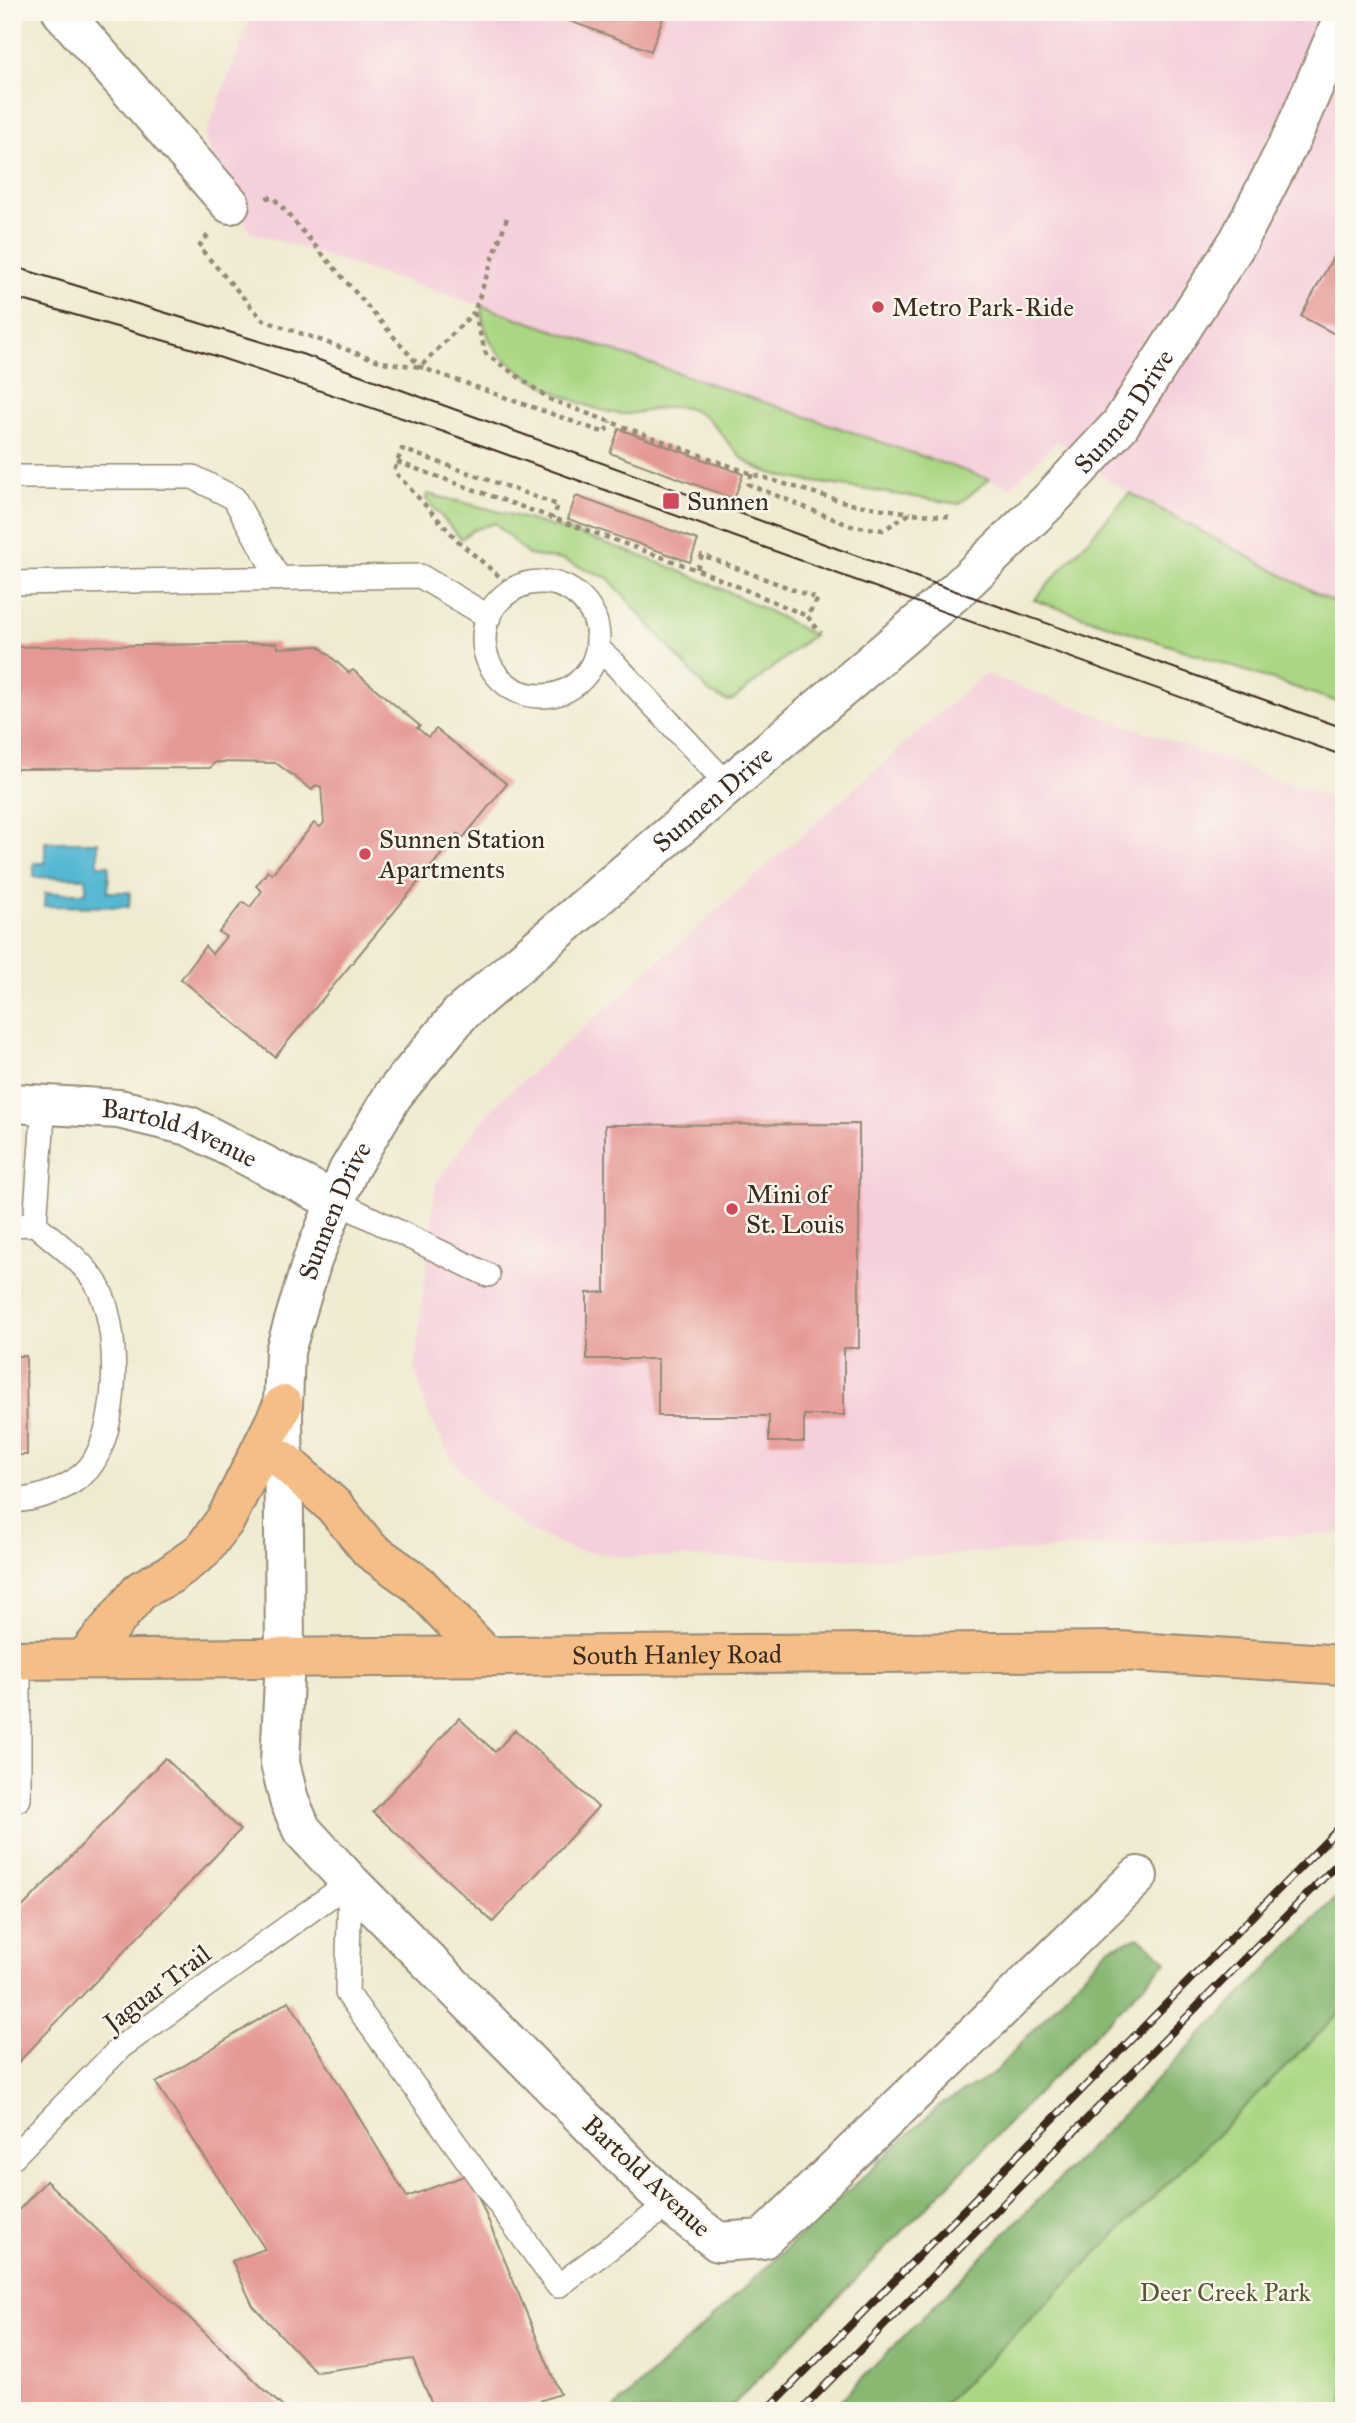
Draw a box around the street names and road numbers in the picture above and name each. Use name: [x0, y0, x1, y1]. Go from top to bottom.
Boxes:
street label: Sunnen Drive: [1067, 343, 1181, 480]
street label: Sunnen Drive: [646, 739, 779, 859]
street label: Bartold Avenue: [101, 1092, 263, 1174]
street label: Sunnen Drive: [291, 1135, 378, 1284]
street label: South Hanley Road: [572, 1638, 782, 1671]
street label: Jaguar Trail: [95, 1937, 217, 2040]
street label: Bartold Avenue: [576, 2108, 718, 2244]

